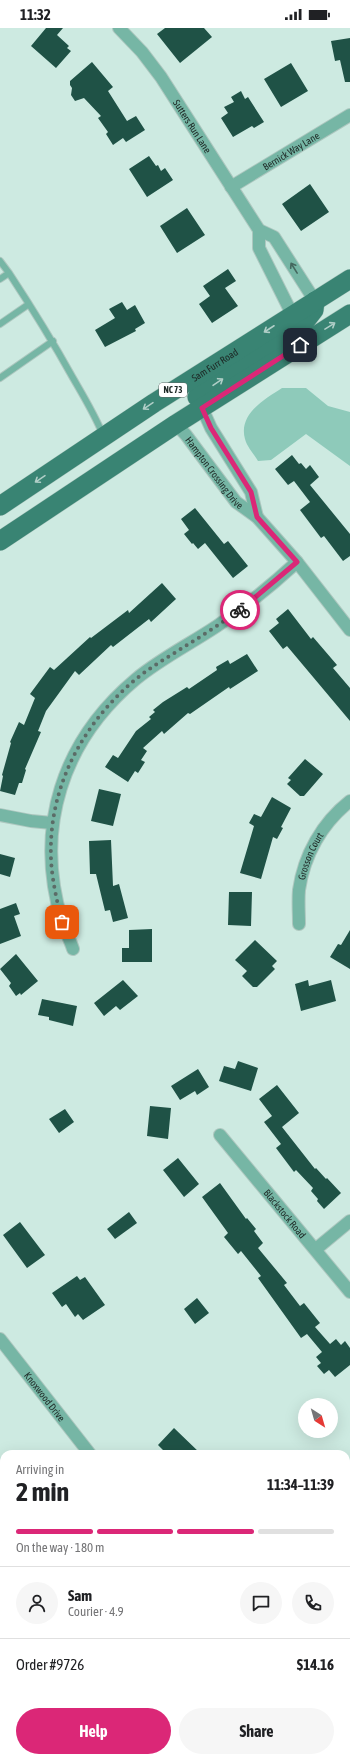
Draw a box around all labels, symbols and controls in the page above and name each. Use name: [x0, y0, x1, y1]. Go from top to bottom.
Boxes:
text: 11:32: [20, 6, 51, 23]
street label: Sutters Run Lane: [171, 98, 213, 156]
street label: Bernick Way Lane: [261, 130, 322, 172]
one-way arrow: [290, 263, 298, 274]
one-way arrow: [324, 322, 336, 330]
one-way arrow: [263, 325, 275, 333]
pin: [283, 328, 317, 362]
icon: home: [289, 334, 311, 356]
street label: Sam Furr Road: [190, 346, 240, 384]
one-way arrow: [212, 378, 223, 386]
road number: NC 73: [159, 383, 187, 397]
one-way arrow: [142, 403, 154, 411]
street label: Hampton Crossing Drive: [183, 435, 245, 511]
one-way arrow: [35, 475, 46, 483]
courier: [220, 590, 260, 630]
icon: bike: [229, 599, 251, 621]
street label: Grosson Court: [296, 830, 326, 881]
pin: [45, 905, 79, 939]
icon: bag: [51, 911, 73, 933]
street label: Blackstock Road: [261, 1187, 308, 1241]
street label: Knoxwood Drive: [22, 1370, 67, 1424]
north arrow: [298, 1398, 338, 1438]
map controls: [298, 1398, 338, 1438]
text: Arriving in: [16, 1462, 64, 1477]
text: 11:34–11:39: [267, 1476, 334, 1493]
text: 2 min: [16, 1477, 69, 1507]
text: On the way · 180 m: [16, 1540, 104, 1555]
button: person: [16, 1582, 58, 1624]
button: chat: [240, 1582, 282, 1624]
button: phone: [292, 1582, 334, 1624]
text: Sam: [68, 1587, 92, 1604]
text: Courier · 4.9: [68, 1604, 124, 1619]
text: Order #9726: [16, 1656, 84, 1673]
text: $14.16: [297, 1656, 334, 1673]
button: Help: [16, 1708, 171, 1754]
button: Share: [179, 1708, 334, 1754]

